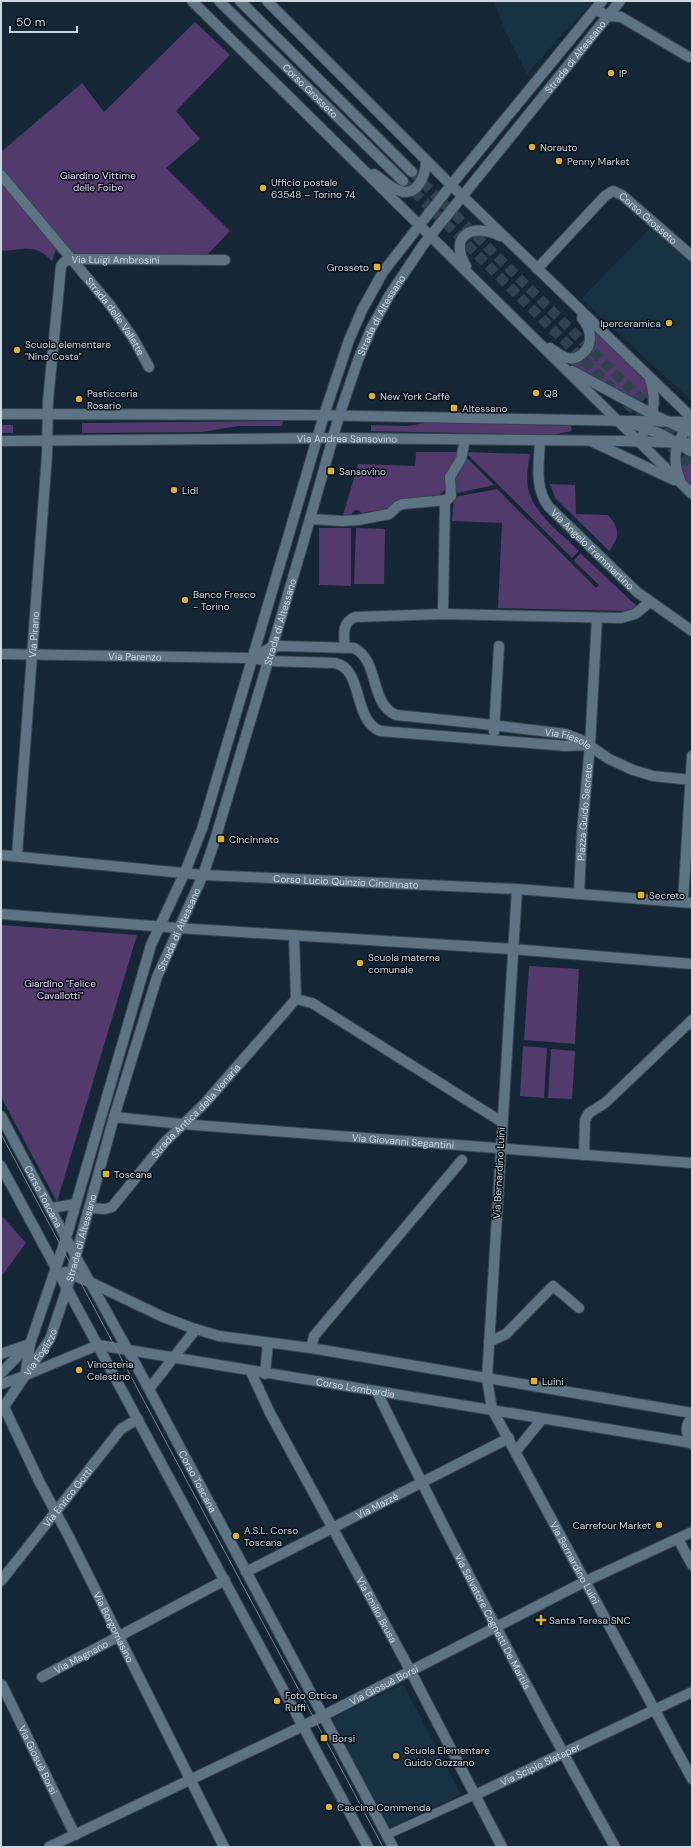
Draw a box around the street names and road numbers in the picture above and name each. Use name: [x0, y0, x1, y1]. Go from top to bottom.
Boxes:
street label: Strada di Altessano: [542, 17, 608, 96]
street label: Corso Grosseto: [280, 60, 341, 121]
street label: Corso Grosseto: [617, 189, 680, 247]
street label: Via Luigi Ambrosini: [71, 253, 160, 266]
street label: Strada di Altessano: [354, 272, 408, 357]
street label: Strada delle Vallette: [83, 275, 148, 358]
street label: Via Andrea Sansovino: [297, 431, 397, 445]
street label: Via Angelo Frammartino: [548, 506, 637, 592]
street label: Strada di Altessano: [261, 577, 299, 667]
street label: Via Pirano: [25, 611, 42, 658]
street label: Via Parenzo: [108, 649, 162, 663]
street label: Via Fiesole: [544, 725, 595, 752]
street label: Piazza Guido Secreto: [574, 763, 595, 861]
street label: Corso Lucio Quinzio Cincinnato: [273, 872, 419, 891]
street label: Strada di Altessano: [154, 885, 203, 973]
street label: Strada Antica della Venaria: [148, 1061, 243, 1161]
street label: Via Bernardino Luini: [490, 1127, 508, 1219]
street label: Via Giovanni Segantini: [351, 1131, 455, 1151]
street label: Corso Toscana: [22, 1163, 66, 1230]
street label: Strada di Altessano: [63, 1192, 99, 1283]
street label: Via Foglizzo: [21, 1327, 60, 1378]
street label: Corso Lombardia: [315, 1375, 396, 1400]
street label: Corso Toscana: [176, 1448, 220, 1515]
street label: Via Enrico Gotti: [40, 1464, 95, 1530]
street label: Via Mazzè: [354, 1489, 401, 1521]
street label: Via Bernardino Luini: [547, 1519, 603, 1606]
street label: Via Salvatore Cognetti De Martiis: [452, 1551, 534, 1692]
street label: Via Emilio Brusa: [354, 1574, 400, 1645]
street label: Via Borgomasino: [91, 1589, 137, 1665]
street label: Via Magnano: [52, 1637, 110, 1676]
street label: Via Giosuè Borsi: [347, 1662, 420, 1708]
street label: Via Giosuè Borsi: [16, 1723, 61, 1796]
street label: Via Scipio Slataper: [498, 1740, 582, 1789]

